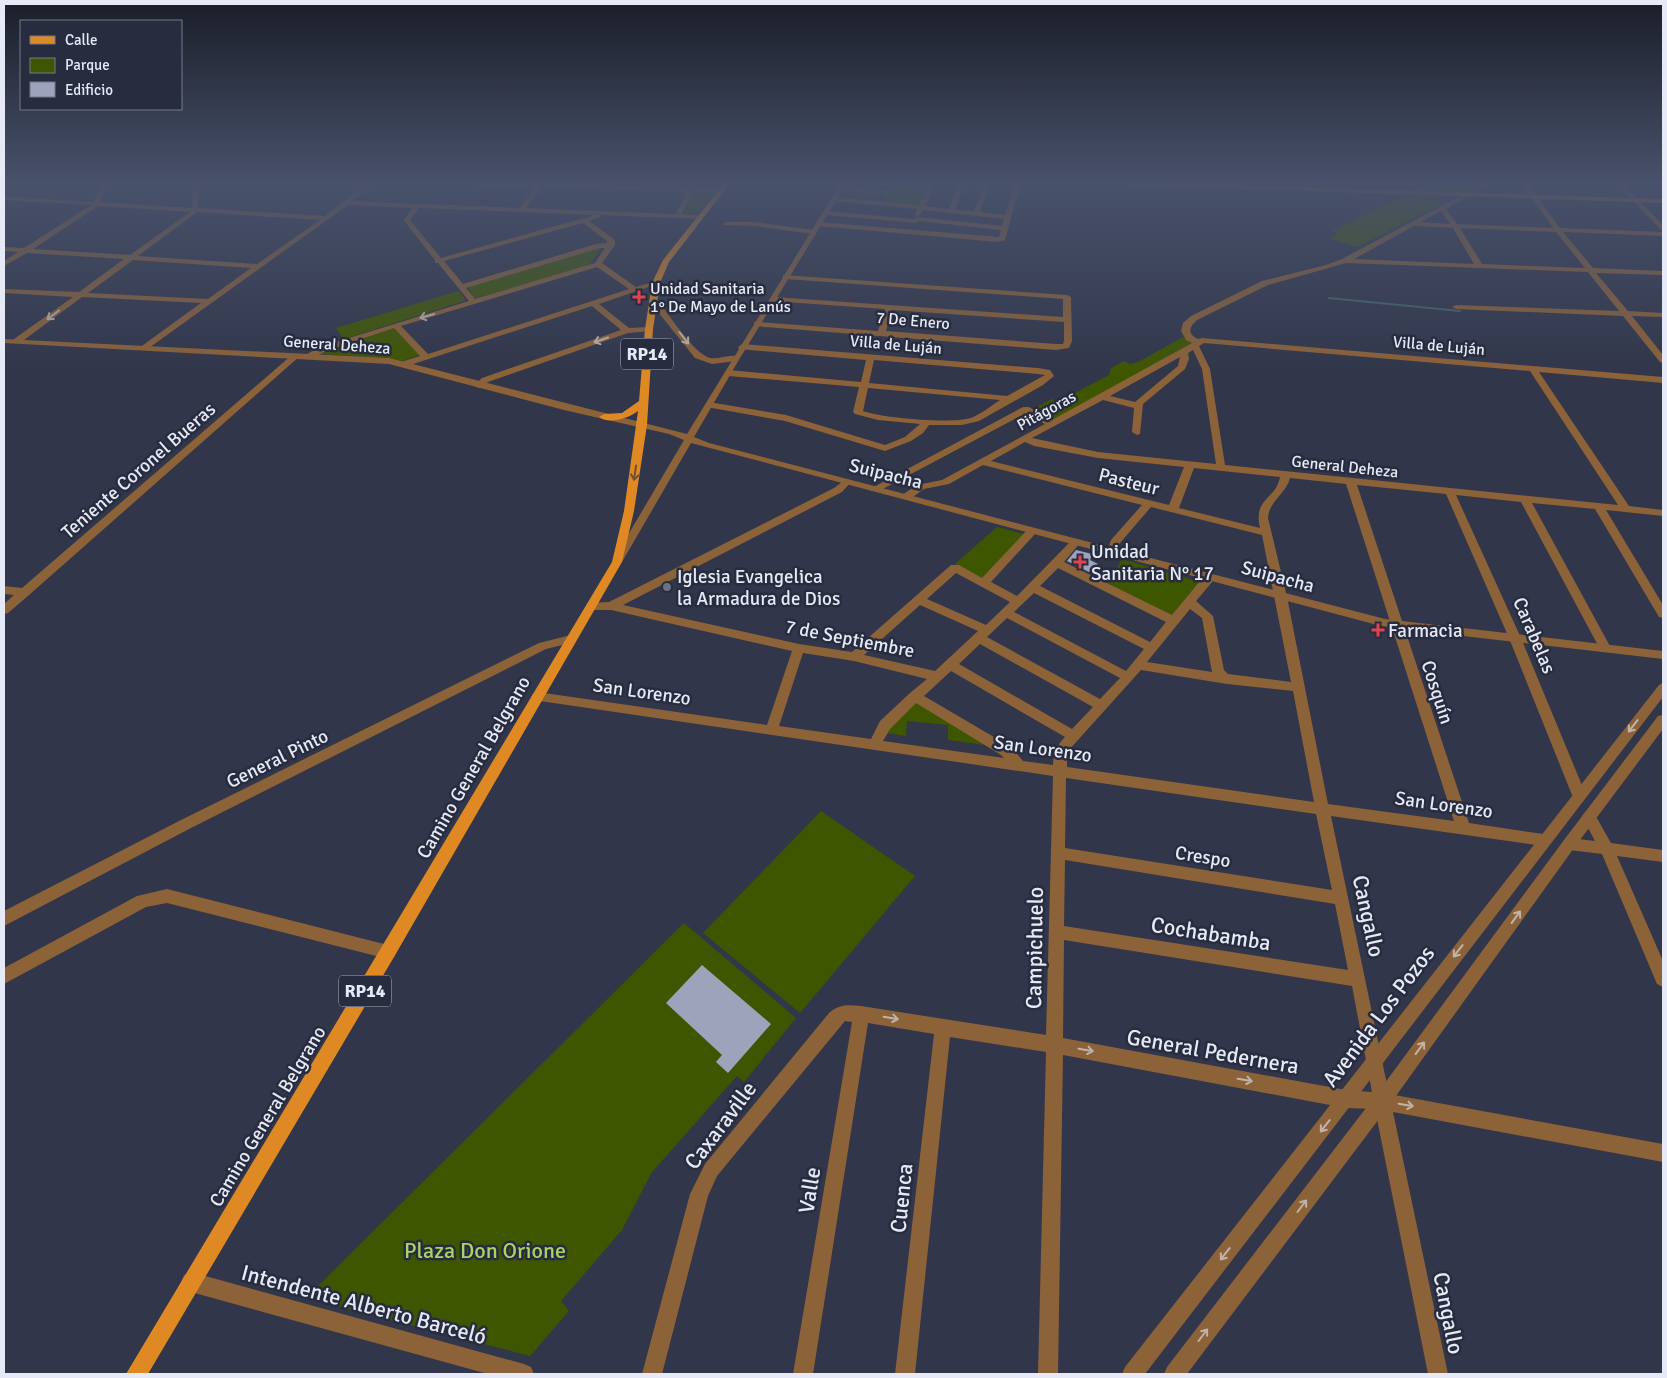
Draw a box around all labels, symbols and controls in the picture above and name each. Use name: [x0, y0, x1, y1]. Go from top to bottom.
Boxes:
legend: [20, 20, 182, 110]
text: Calle: [65, 31, 98, 49]
text: Parque: [65, 56, 110, 74]
text: Edificio: [65, 81, 113, 99]
place label: Unidad Sanitaria 1° De Mayo de Lanús: [650, 279, 791, 317]
marker: Unidad Sanitaria 1° De Mayo de Lanús: [632, 290, 646, 304]
street label: 7 De Enero: [875, 308, 951, 334]
one-way arrow: [46, 310, 60, 320]
one-way arrow: [419, 311, 435, 321]
street label: General Deheza: [283, 331, 391, 359]
one-way arrow: [679, 331, 689, 345]
street label: Villa de Luján: [849, 331, 943, 359]
street label: Villa de Luján: [1392, 332, 1486, 360]
one-way arrow: [594, 335, 610, 345]
road number: RP14: [621, 338, 673, 369]
street label: Pitágoras: [1013, 386, 1080, 435]
street label: Teniente Coronel Bueras: [57, 397, 221, 544]
street label: General Deheza: [1290, 451, 1399, 483]
street label: Suipacha: [847, 453, 925, 495]
street label: Pasteur: [1096, 463, 1162, 501]
one-way arrow: [629, 465, 639, 481]
place label: Unidad Sanitaria N° 17: [1091, 540, 1214, 586]
marker: Unidad Sanitaria N° 17: [1073, 555, 1087, 569]
street label: Suipacha: [1239, 556, 1317, 598]
place label: Iglesia Evangelica la Armadura de Dios: [677, 565, 840, 611]
marker: Iglesia Evangelica la Armadura de Dios: [661, 581, 673, 593]
street label: Carabelas: [1507, 594, 1561, 677]
street label: 7 de Septiembre: [783, 615, 916, 663]
place label: Farmacia: [1388, 619, 1463, 643]
marker: Farmacia: [1372, 624, 1384, 636]
street label: Cosquín: [1416, 657, 1459, 727]
street label: Camino General Belgrano: [412, 672, 536, 863]
street label: San Lorenzo: [591, 673, 692, 711]
one-way arrow: [1628, 719, 1639, 732]
street label: General Pinto: [223, 724, 332, 794]
street label: San Lorenzo: [992, 730, 1093, 768]
street label: San Lorenzo: [1393, 786, 1494, 824]
street label: Crespo: [1173, 841, 1232, 873]
street label: Cangallo: [1347, 873, 1390, 959]
street label: Campichuelo: [1020, 887, 1049, 1009]
one-way arrow: [1511, 910, 1521, 924]
street label: Cochabamba: [1149, 911, 1273, 956]
street label: Avenida Los Pozos: [1317, 940, 1440, 1092]
one-way arrow: [1453, 944, 1463, 958]
road number: RP14: [339, 976, 391, 1006]
one-way arrow: [882, 1014, 898, 1024]
street label: Camino General Belgrano: [204, 1022, 331, 1211]
street label: General Pedernera: [1125, 1023, 1301, 1080]
one-way arrow: [1415, 1041, 1425, 1055]
one-way arrow: [1077, 1046, 1093, 1056]
street label: Caxaraville: [679, 1076, 762, 1175]
one-way arrow: [1237, 1076, 1253, 1085]
one-way arrow: [1397, 1101, 1413, 1111]
one-way arrow: [1320, 1119, 1330, 1133]
street label: Cuenca: [884, 1162, 919, 1234]
street label: Valle: [793, 1165, 826, 1215]
one-way arrow: [1296, 1200, 1307, 1213]
park label: Plaza Don Orione: [404, 1237, 566, 1264]
one-way arrow: [1220, 1247, 1231, 1260]
street label: Intendente Alberto Barceló: [238, 1259, 489, 1350]
street label: Cangallo: [1427, 1270, 1470, 1356]
one-way arrow: [1198, 1328, 1208, 1342]

